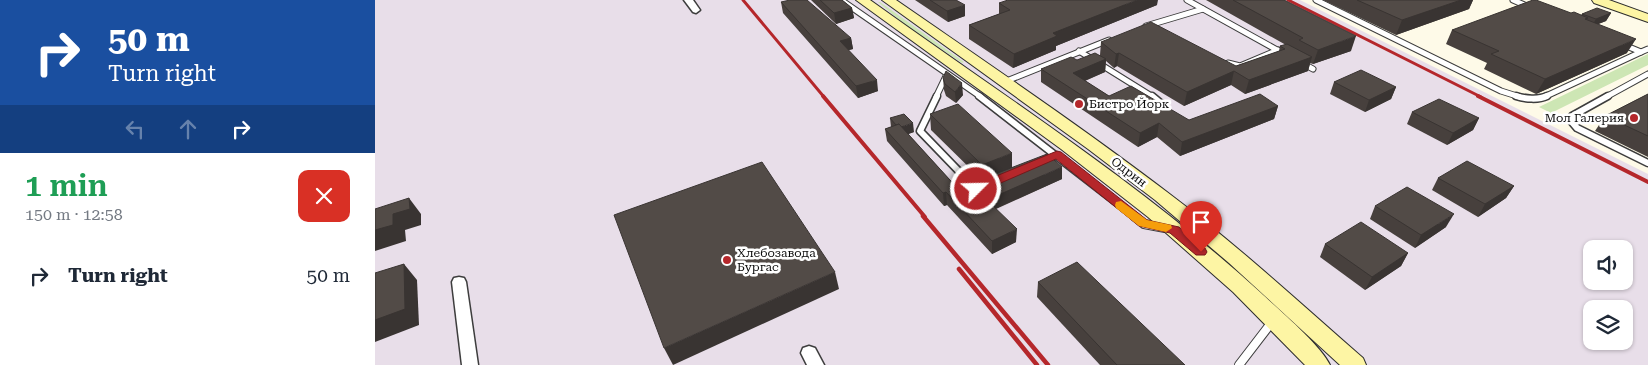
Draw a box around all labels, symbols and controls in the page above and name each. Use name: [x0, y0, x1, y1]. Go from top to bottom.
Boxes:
text: 50 m: [108, 19, 190, 60]
icon: right: [25, 20, 90, 85]
text: Turn right: [108, 61, 216, 86]
place label: Бистро Йорк: [1089, 97, 1170, 111]
marker: Бистро Йорк: [1073, 98, 1085, 110]
place label: Мол Галерия: [1545, 111, 1624, 125]
marker: Мол Галерия: [1628, 112, 1640, 124]
icon: left: [121, 115, 149, 143]
icon: ahead: [174, 115, 202, 143]
icon: right: [227, 115, 255, 143]
street label: Одрин: [1109, 154, 1150, 190]
position arrow: [949, 162, 1001, 214]
text: 1 min: [25, 168, 108, 203]
button: close: [298, 170, 350, 222]
pin: [1180, 201, 1222, 252]
text: 150 m · 12:58: [25, 205, 123, 224]
icon: arrive: [1187, 208, 1215, 236]
map controls: [1583, 240, 1633, 350]
button: sound: [1583, 240, 1633, 290]
place label: Хлебозавода Бургас: [737, 246, 816, 274]
marker: Хлебозавода Бургас: [721, 254, 733, 266]
icon: right: [25, 262, 53, 290]
text: Turn right: [68, 264, 168, 287]
text: 50 m: [307, 264, 350, 287]
button: layers: [1583, 300, 1633, 350]

